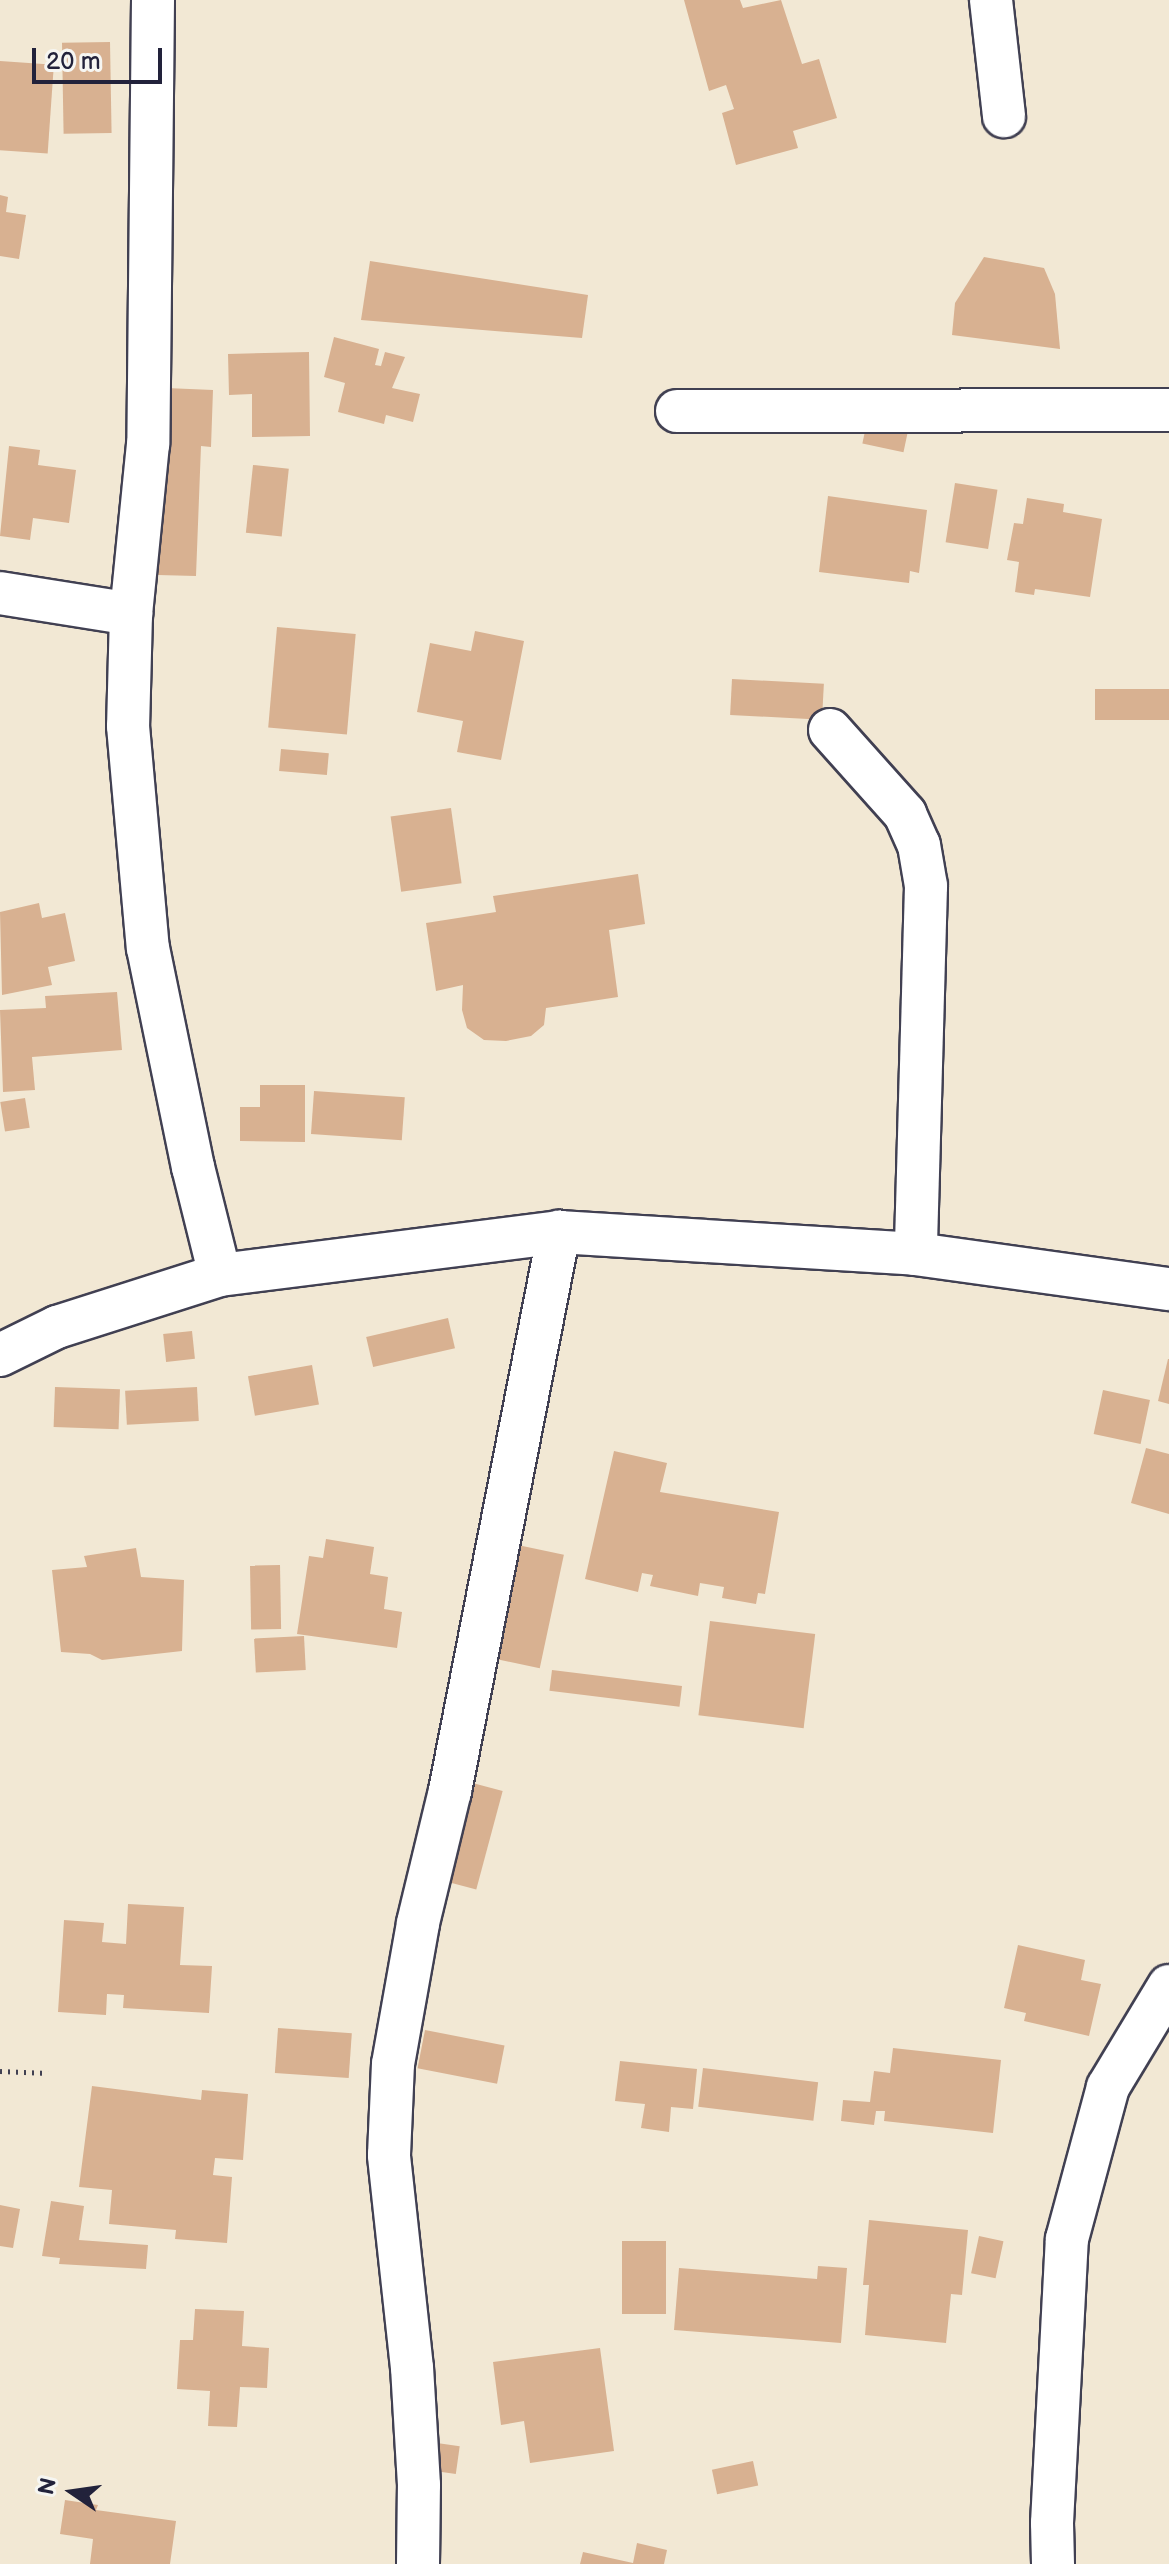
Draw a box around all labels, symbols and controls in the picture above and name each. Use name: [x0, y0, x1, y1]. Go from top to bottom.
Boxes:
scale bar: [36, 32, 166, 82]
text: 20 m: [46, 47, 101, 76]
north arrow: [32, 2452, 112, 2532]
text: N: [33, 2475, 63, 2498]

